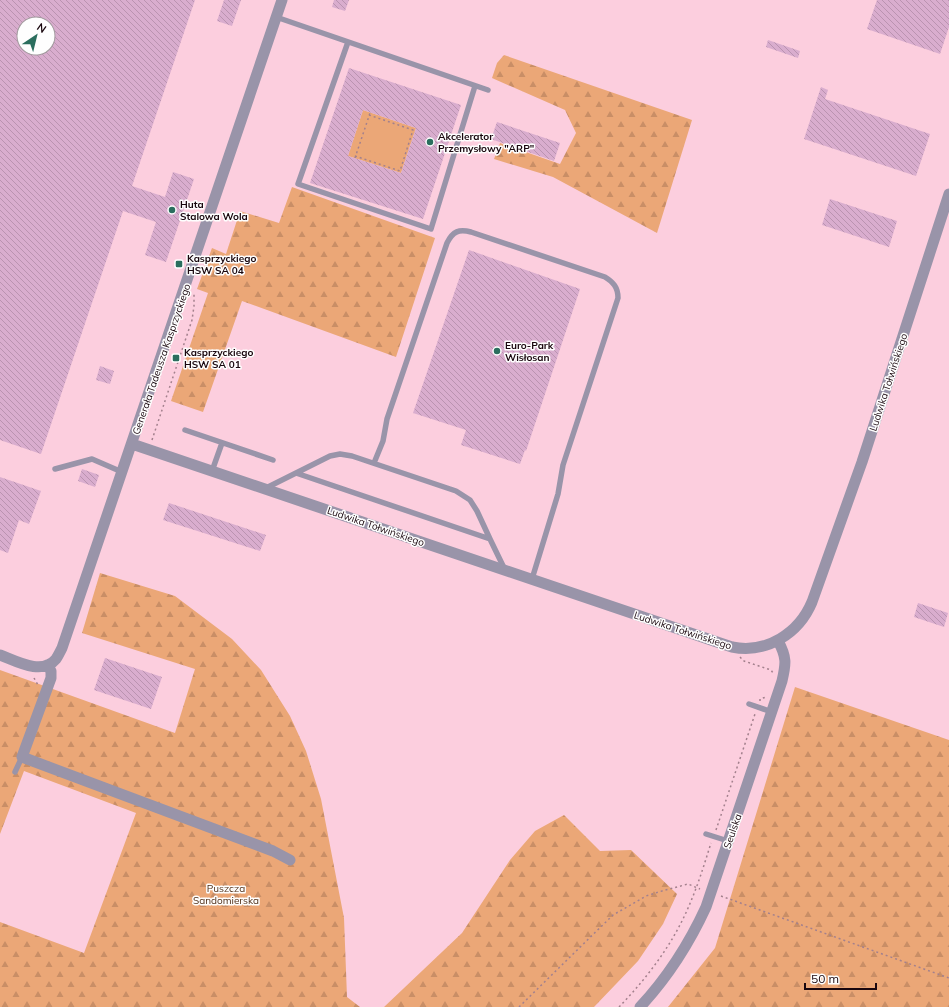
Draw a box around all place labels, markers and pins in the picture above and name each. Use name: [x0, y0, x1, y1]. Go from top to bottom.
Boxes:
place label: Akcelerator Przemysłowy "ARP": [438, 130, 534, 155]
marker: Akcelerator Przemysłowy "ARP": [425, 137, 435, 147]
place label: Huta Stalowa Wola: [180, 198, 248, 223]
marker: Huta Stalowa Wola: [167, 205, 177, 215]
place label: Kasprzyckiego HSW SA 04: [187, 252, 256, 277]
marker: Kasprzyckiego HSW SA 04: [174, 259, 184, 269]
place label: Euro-Park Wisłosan: [505, 339, 554, 364]
place label: Kasprzyckiego HSW SA 01: [184, 346, 253, 371]
marker: Euro-Park Wisłosan: [492, 346, 502, 356]
marker: Kasprzyckiego HSW SA 01: [171, 353, 181, 363]

